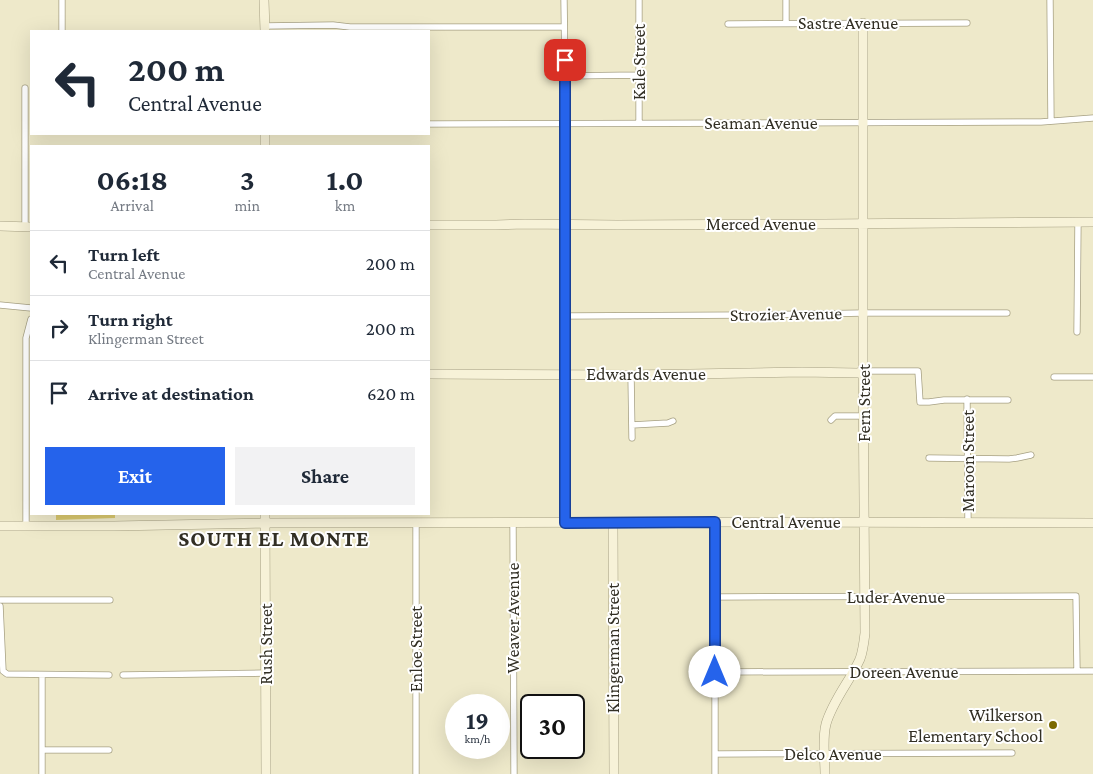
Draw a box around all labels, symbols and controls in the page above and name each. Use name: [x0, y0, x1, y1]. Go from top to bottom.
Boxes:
street label: Sastre Avenue: [798, 13, 898, 33]
street label: Kale Street: [629, 23, 649, 100]
pin: [544, 39, 586, 81]
icon: arrive: [551, 46, 579, 74]
icon: left: [45, 50, 110, 115]
text: 200 m: [128, 50, 225, 89]
text: Central Avenue: [128, 91, 262, 116]
street label: Seaman Avenue: [704, 113, 818, 133]
text: 06:18: [96, 163, 168, 196]
text: 3: [240, 163, 255, 196]
text: 1.0: [327, 163, 364, 196]
text: Arrival: [110, 197, 154, 214]
text: min: [234, 197, 260, 214]
text: km: [335, 197, 355, 214]
street label: Merced Avenue: [706, 214, 816, 234]
text: Turn left: [88, 244, 160, 265]
icon: left: [45, 249, 73, 277]
text: 200 m: [366, 253, 415, 274]
text: Central Avenue: [88, 265, 185, 282]
street label: Strozier Avenue: [730, 303, 842, 325]
text: Turn right: [88, 309, 173, 330]
icon: right: [45, 314, 73, 342]
text: 200 m: [366, 318, 415, 339]
text: Klingerman Street: [88, 330, 204, 347]
street label: Fern Street: [854, 363, 874, 442]
street label: Edwards Avenue: [586, 364, 706, 384]
icon: arrive: [45, 379, 73, 407]
text: Arrive at destination: [88, 383, 254, 404]
text: 620 m: [367, 383, 415, 404]
street label: Maroon Street: [958, 409, 978, 512]
button: Exit: [45, 447, 225, 505]
button: Share: [235, 447, 415, 505]
street label: Central Avenue: [731, 512, 841, 532]
district label: SOUTH EL MONTE: [178, 526, 370, 551]
street label: Weaver Avenue: [503, 563, 523, 673]
street label: Klingerman Street: [603, 582, 623, 713]
street label: Luder Avenue: [847, 587, 945, 607]
street label: Rush Street: [256, 602, 276, 685]
street label: Enloe Street: [406, 605, 426, 692]
position arrow: [688, 645, 740, 697]
street label: Doreen Avenue: [850, 662, 958, 682]
speed limit sign: 30: [520, 694, 585, 759]
place label: Wilkerson Elementary School: [908, 705, 1043, 746]
text: 19: [466, 707, 489, 734]
marker: Wilkerson Elementary School: [1047, 719, 1059, 731]
text: km/h: [465, 732, 490, 746]
street label: Delco Avenue: [784, 744, 882, 764]

